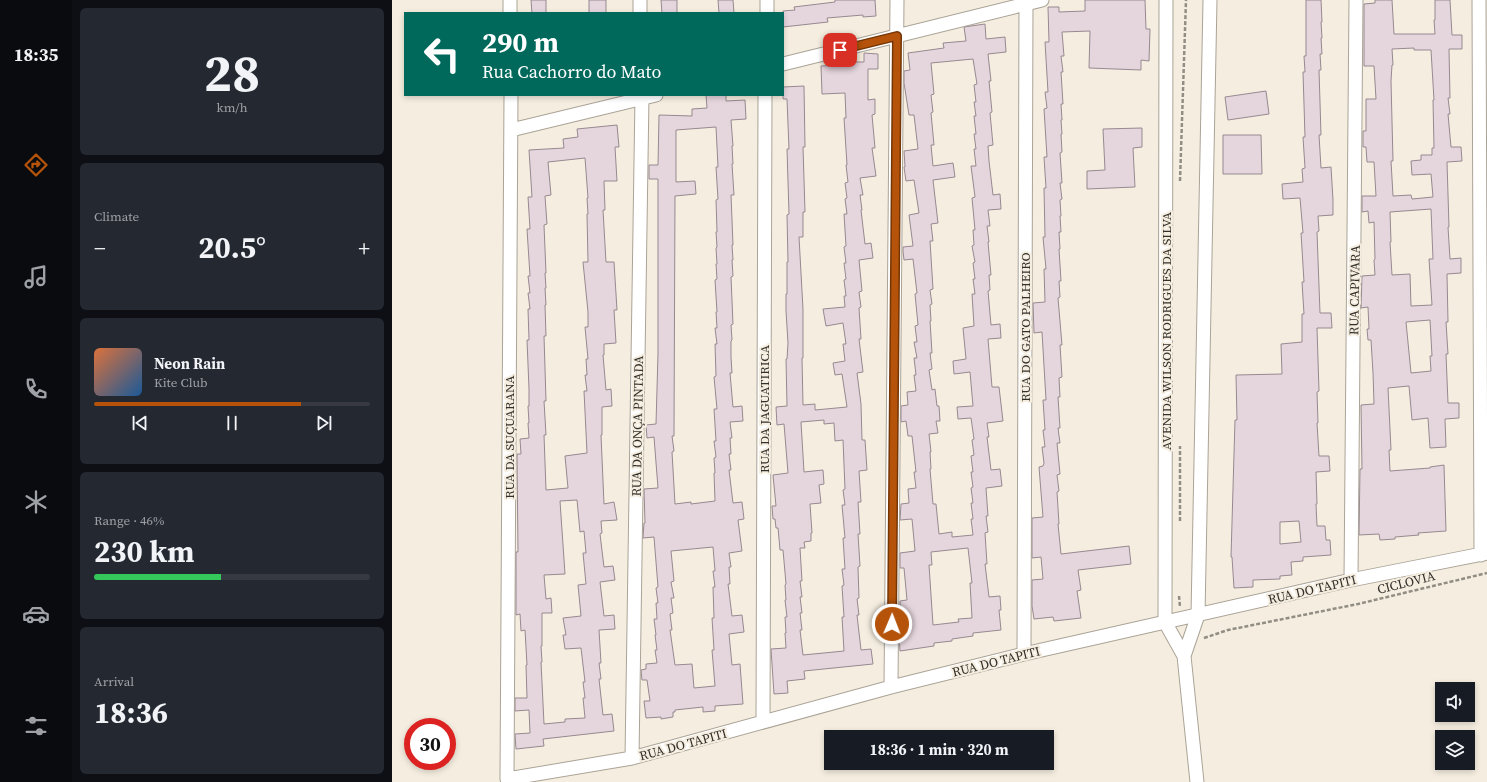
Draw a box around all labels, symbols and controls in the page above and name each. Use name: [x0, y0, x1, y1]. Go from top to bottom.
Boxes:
text: 290 m: [482, 23, 559, 61]
icon: left: [416, 28, 468, 80]
pin: [823, 33, 857, 67]
text: 28: [204, 37, 260, 108]
icon: arrive: [829, 39, 851, 61]
text: 18:35: [14, 42, 58, 67]
text: Rua Cachorro do Mato: [482, 59, 661, 84]
text: km/h: [217, 99, 247, 116]
icon: directions: [22, 151, 50, 179]
text: Climate: [94, 208, 139, 225]
street label: AVENIDA WILSON RODRIGUES DA SILVA: [1158, 211, 1175, 450]
text: 20.5°: [198, 227, 266, 268]
text: −: [94, 233, 106, 263]
text: +: [358, 233, 370, 263]
street label: RUA CAPIVARA: [1345, 244, 1364, 335]
street label: RUA DO GATO PALHEIRO: [1017, 252, 1034, 402]
icon: music: [22, 263, 50, 291]
street label: RUA DA JAGUATIRICA: [756, 345, 773, 473]
text: Neon Rain: [154, 353, 225, 374]
street label: RUA DA ONÇA PINTADA: [628, 355, 647, 497]
text: Kite Club: [154, 374, 207, 391]
icon: phone: [22, 375, 50, 403]
street label: RUA DA SUÇUARANA: [501, 375, 518, 499]
icon: previous: [129, 412, 151, 434]
icon: pause: [221, 412, 243, 434]
icon: next: [313, 412, 335, 434]
icon: climate: [22, 488, 50, 516]
text: Range · 46%: [94, 512, 165, 529]
text: 230 km: [94, 531, 194, 572]
street label: CICLOVIA: [1375, 567, 1437, 598]
street label: RUA DO TAPITI: [1266, 571, 1358, 608]
icon: car: [22, 600, 50, 628]
position arrow: [871, 603, 913, 645]
street label: RUA DO TAPITI: [950, 642, 1042, 681]
text: Arrival: [94, 673, 134, 690]
map controls: [1435, 682, 1475, 770]
button: sound: [1435, 682, 1475, 722]
text: 18:36: [94, 692, 168, 733]
icon: filters: [22, 712, 50, 740]
speed limit sign: 30: [404, 718, 456, 770]
street label: RUA DO TAPITI: [638, 725, 729, 764]
button: layers: [1435, 730, 1475, 770]
text: 18:36 · 1 min · 320 m: [870, 739, 1009, 760]

